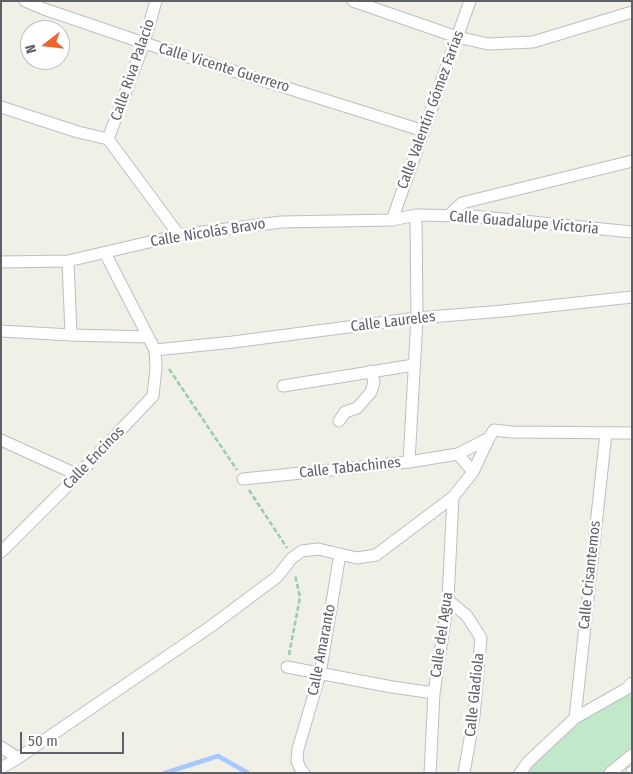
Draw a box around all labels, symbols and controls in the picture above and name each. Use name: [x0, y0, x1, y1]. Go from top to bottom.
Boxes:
street label: Calle Riva Palacio: [107, 17, 159, 123]
north arrow: [20, 20, 70, 70]
street label: Calle Valentín Gómez Farías: [394, 28, 468, 192]
street label: Calle Vicente Guerrero: [156, 40, 292, 96]
text: N: [22, 43, 40, 55]
street label: Calle Guadalupe Victoria: [449, 207, 599, 239]
street label: Calle Nicolás Bravo: [149, 215, 267, 251]
street label: Calle Laureles: [350, 308, 436, 336]
street label: Calle Encinos: [60, 423, 128, 493]
street label: Calle Tabachines: [298, 454, 402, 482]
street label: Calle Crisantemos: [575, 520, 605, 630]
street label: Calle del Agua: [427, 591, 457, 679]
street label: Calle Amaranto: [304, 603, 340, 697]
street label: Calle Gladiola: [462, 652, 488, 738]
scale bar: [22, 722, 126, 754]
text: 50 m: [28, 732, 58, 750]

